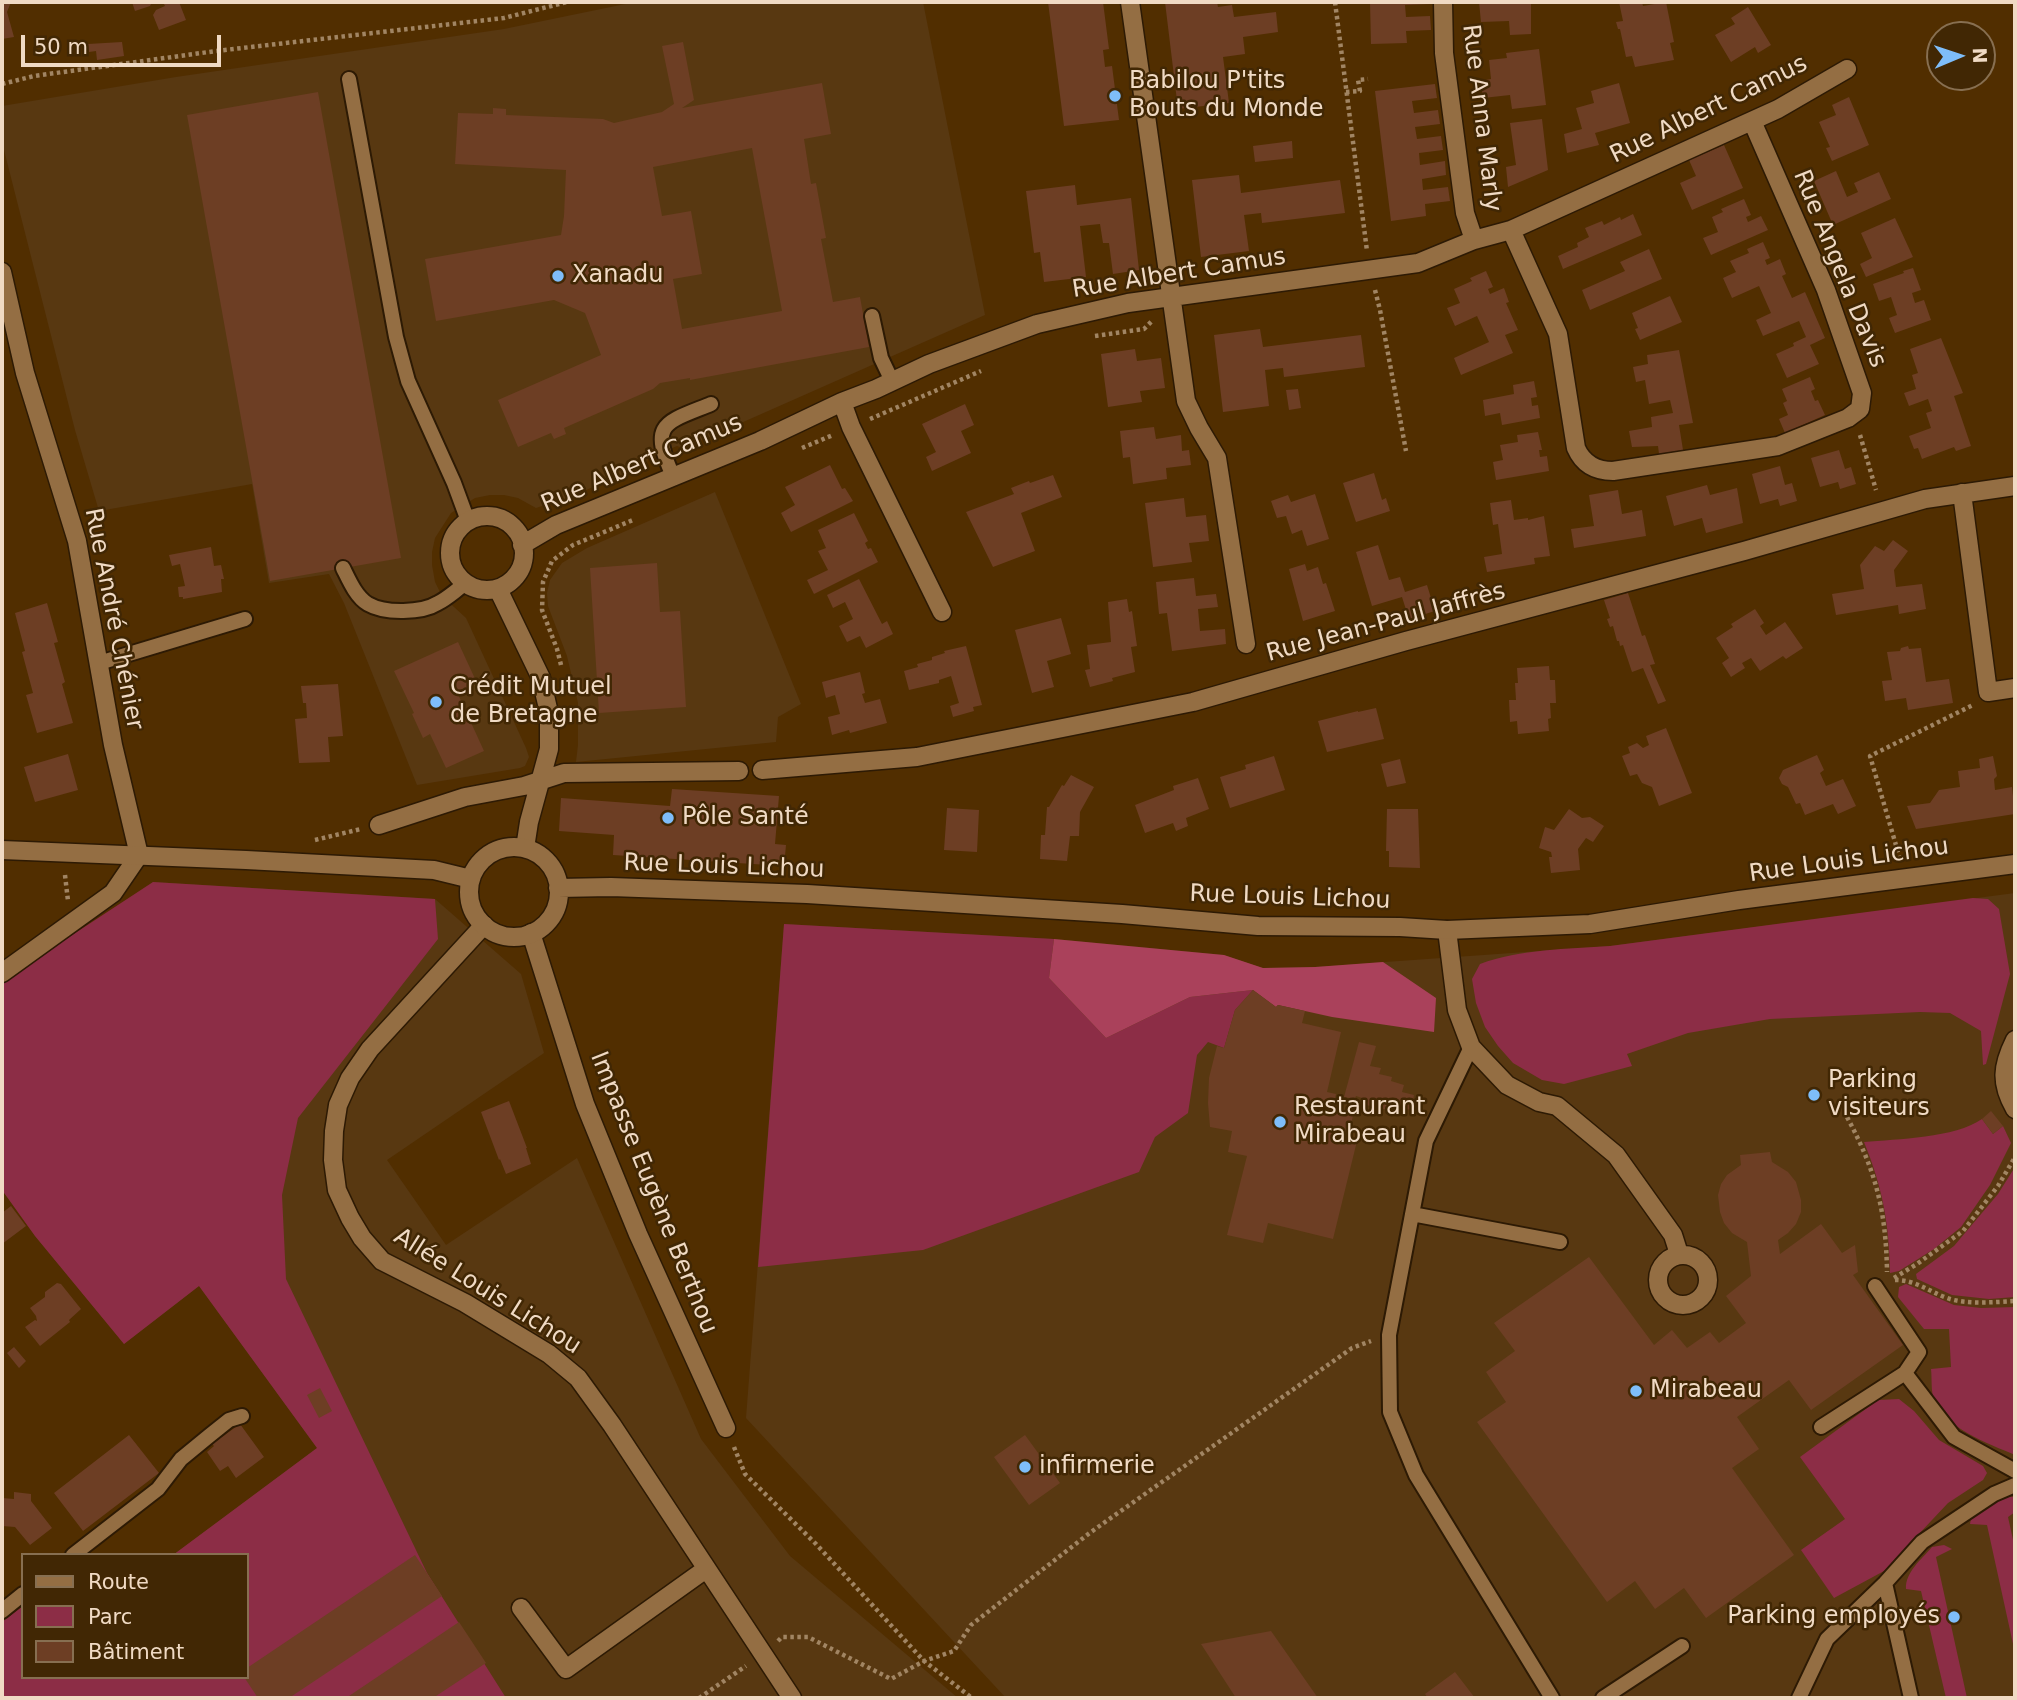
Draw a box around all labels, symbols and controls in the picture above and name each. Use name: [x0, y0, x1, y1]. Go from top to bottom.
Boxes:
scale bar: [24, 21, 224, 65]
north arrow: [1926, 21, 1996, 91]
street label: Rue Anna Marly: [1455, 23, 1507, 213]
text: 50 m: [34, 35, 88, 59]
text: N: [1969, 47, 1991, 64]
street label: Rue Albert Camus: [1606, 50, 1812, 170]
place label: Babilou P'tits Bouts du Monde: [1129, 68, 1324, 124]
marker: Babilou P'tits Bouts du Monde: [1107, 88, 1123, 104]
street label: Rue Angela Davis: [1786, 166, 1892, 372]
street label: Rue Albert Camus: [1070, 243, 1288, 305]
place label: Xanadu: [572, 262, 664, 290]
marker: Xanadu: [550, 268, 566, 284]
street label: Rue Albert Camus: [537, 409, 747, 519]
street label: Rue André Chénier: [77, 506, 149, 732]
street label: Rue Jean-Paul Jaffrès: [1263, 577, 1509, 669]
place label: Crédit Mutuel de Bretagne: [450, 674, 612, 730]
marker: Crédit Mutuel de Bretagne: [428, 694, 444, 710]
place label: Pôle Santé: [682, 804, 809, 832]
marker: Pôle Santé: [660, 810, 676, 826]
street label: Rue Louis Lichou: [1747, 833, 1951, 889]
street label: Rue Louis Lichou: [623, 849, 825, 885]
street label: Rue Louis Lichou: [1189, 880, 1391, 916]
street label: Impasse Eugène Berthou: [583, 1048, 723, 1338]
place label: Parking visiteurs: [1828, 1067, 1930, 1123]
marker: Parking visiteurs: [1806, 1087, 1822, 1103]
place label: Restaurant Mirabeau: [1294, 1094, 1425, 1150]
marker: Restaurant Mirabeau: [1272, 1114, 1288, 1130]
street label: Allée Louis Lichou: [388, 1223, 586, 1361]
place label: Mirabeau: [1650, 1377, 1762, 1405]
marker: Mirabeau: [1628, 1383, 1644, 1399]
place label: infirmerie: [1039, 1453, 1155, 1481]
marker: infirmerie: [1017, 1459, 1033, 1475]
legend: [21, 1553, 248, 1679]
text: Route: [88, 1570, 149, 1594]
place label: Parking employés: [1727, 1603, 1940, 1631]
text: Parc: [88, 1605, 132, 1629]
marker: Parking employés: [1946, 1609, 1962, 1625]
text: Bâtiment: [88, 1640, 184, 1664]

